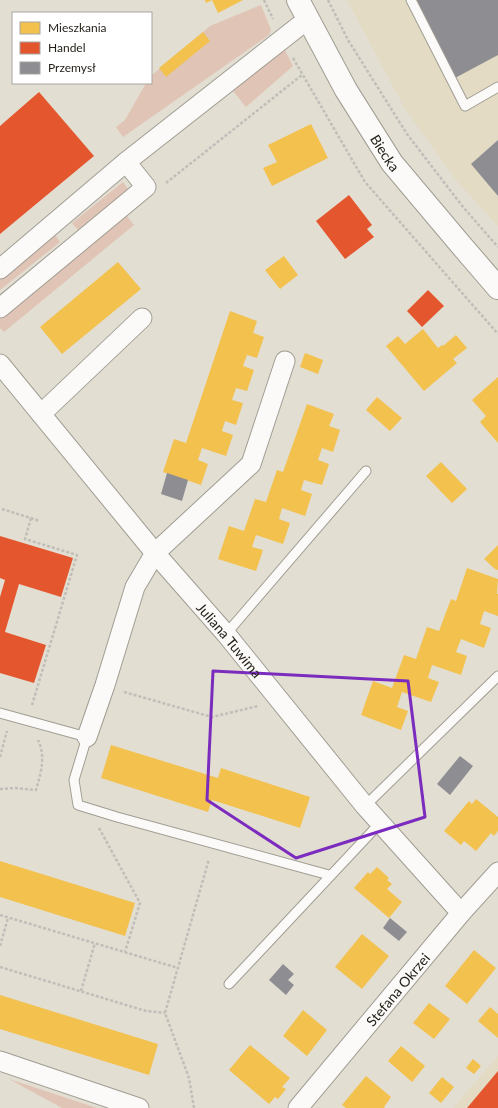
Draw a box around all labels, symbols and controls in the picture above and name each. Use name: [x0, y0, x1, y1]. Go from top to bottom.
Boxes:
legend: [12, 12, 152, 84]
text: Mieszkania: [48, 20, 107, 35]
text: Handel: [48, 40, 86, 55]
text: Przemysł: [48, 60, 96, 75]
street label: Biecka: [367, 131, 404, 175]
street label: Juliana Tuwima: [194, 599, 266, 681]
street label: Stefana Okrzei: [362, 949, 433, 1029]

